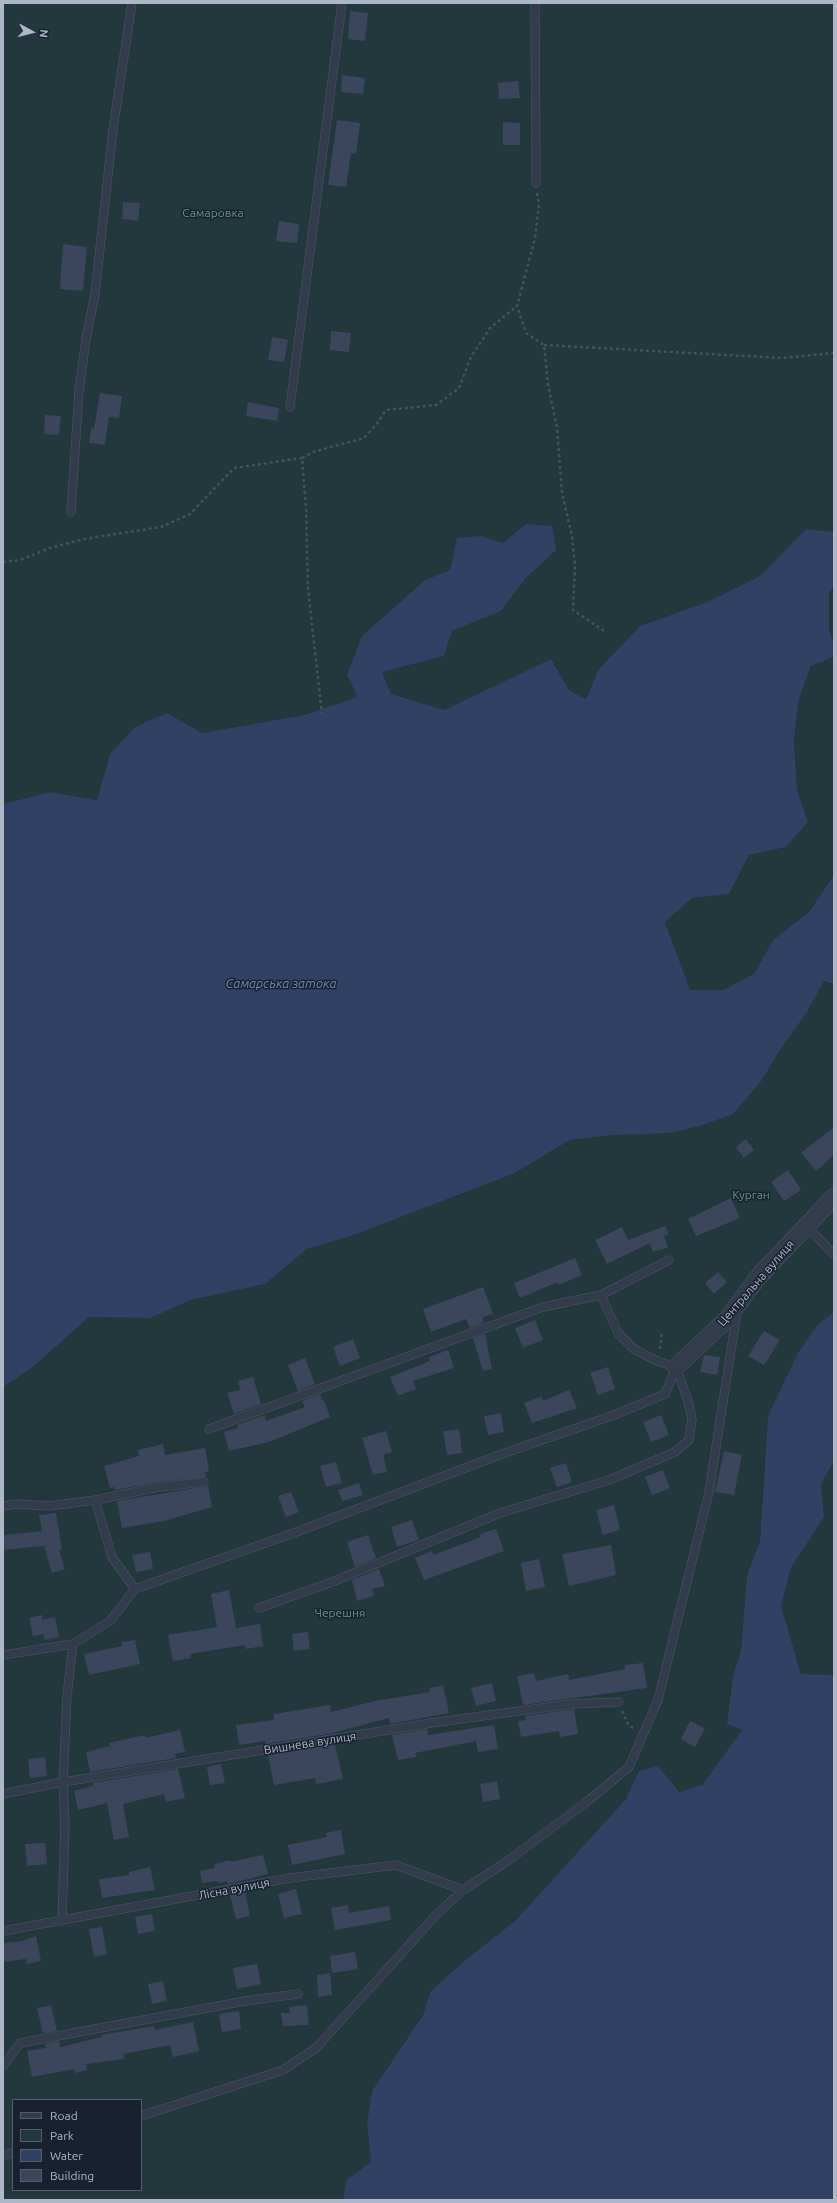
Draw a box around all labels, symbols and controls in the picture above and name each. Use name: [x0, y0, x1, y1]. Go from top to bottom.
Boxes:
north arrow: [12, 12, 52, 52]
text: N: [37, 29, 50, 38]
park label: Самаровка: [182, 206, 244, 220]
water label: Самарська затока: [226, 976, 336, 992]
park label: Курган: [732, 1188, 770, 1202]
street label: Центральна вулиця: [715, 1237, 797, 1329]
park label: Черешня: [315, 1606, 365, 1620]
street label: Вишнева вулиця: [263, 1729, 357, 1757]
street label: Лісна вулиця: [197, 1875, 271, 1903]
legend: [12, 2099, 142, 2191]
text: Road: [50, 2109, 78, 2122]
text: Park: [50, 2129, 74, 2142]
text: Water: [50, 2149, 83, 2162]
text: Building: [50, 2169, 94, 2182]

